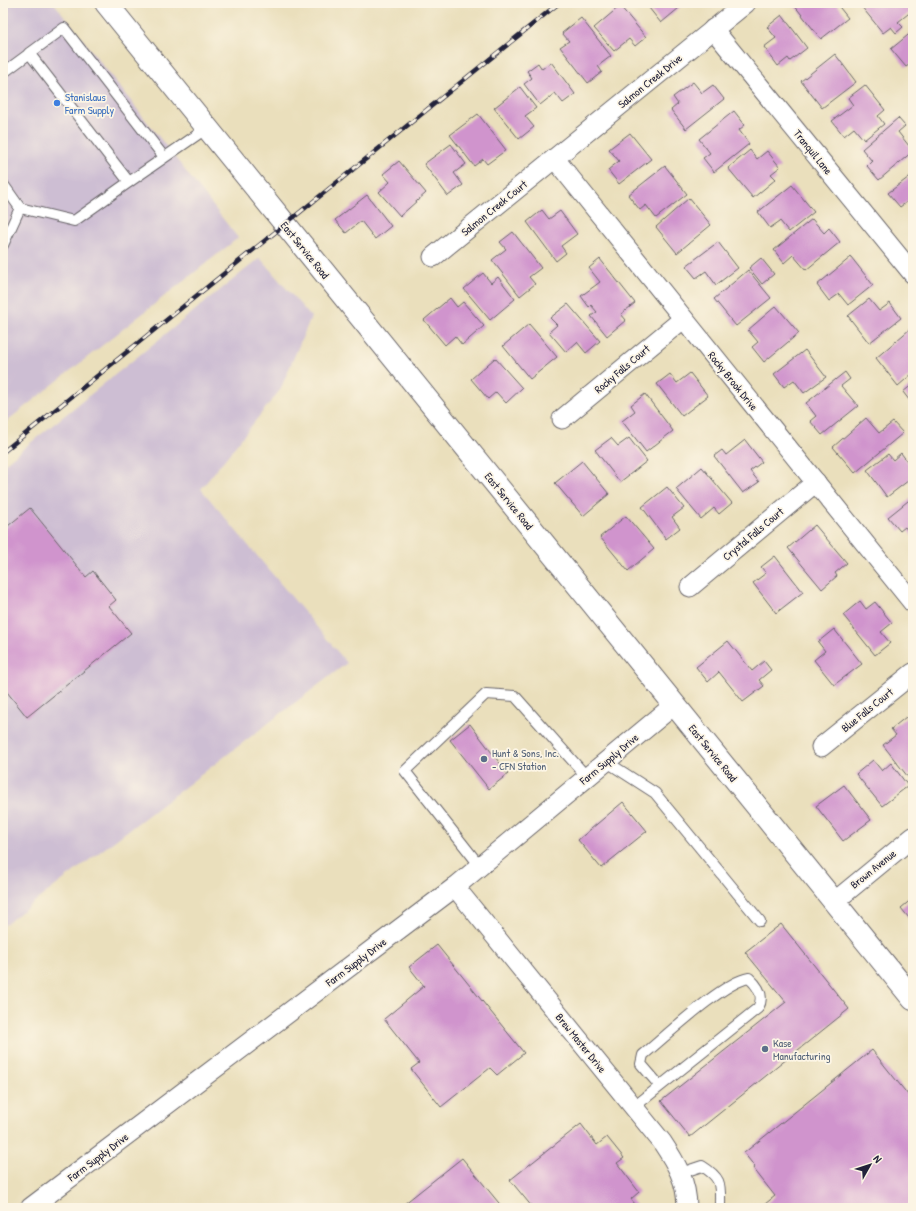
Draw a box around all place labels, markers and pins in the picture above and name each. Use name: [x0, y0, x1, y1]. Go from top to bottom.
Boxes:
place label: Stanislaus Farm Supply: [64, 90, 114, 117]
marker: Stanislaus Farm Supply: [52, 98, 62, 108]
place label: Hunt & Sons, Inc. - CFN Station: [492, 746, 559, 773]
marker: Hunt & Sons, Inc. - CFN Station: [479, 754, 489, 764]
place label: Kase Manufacturing: [773, 1036, 831, 1063]
marker: Kase Manufacturing: [760, 1044, 770, 1054]

